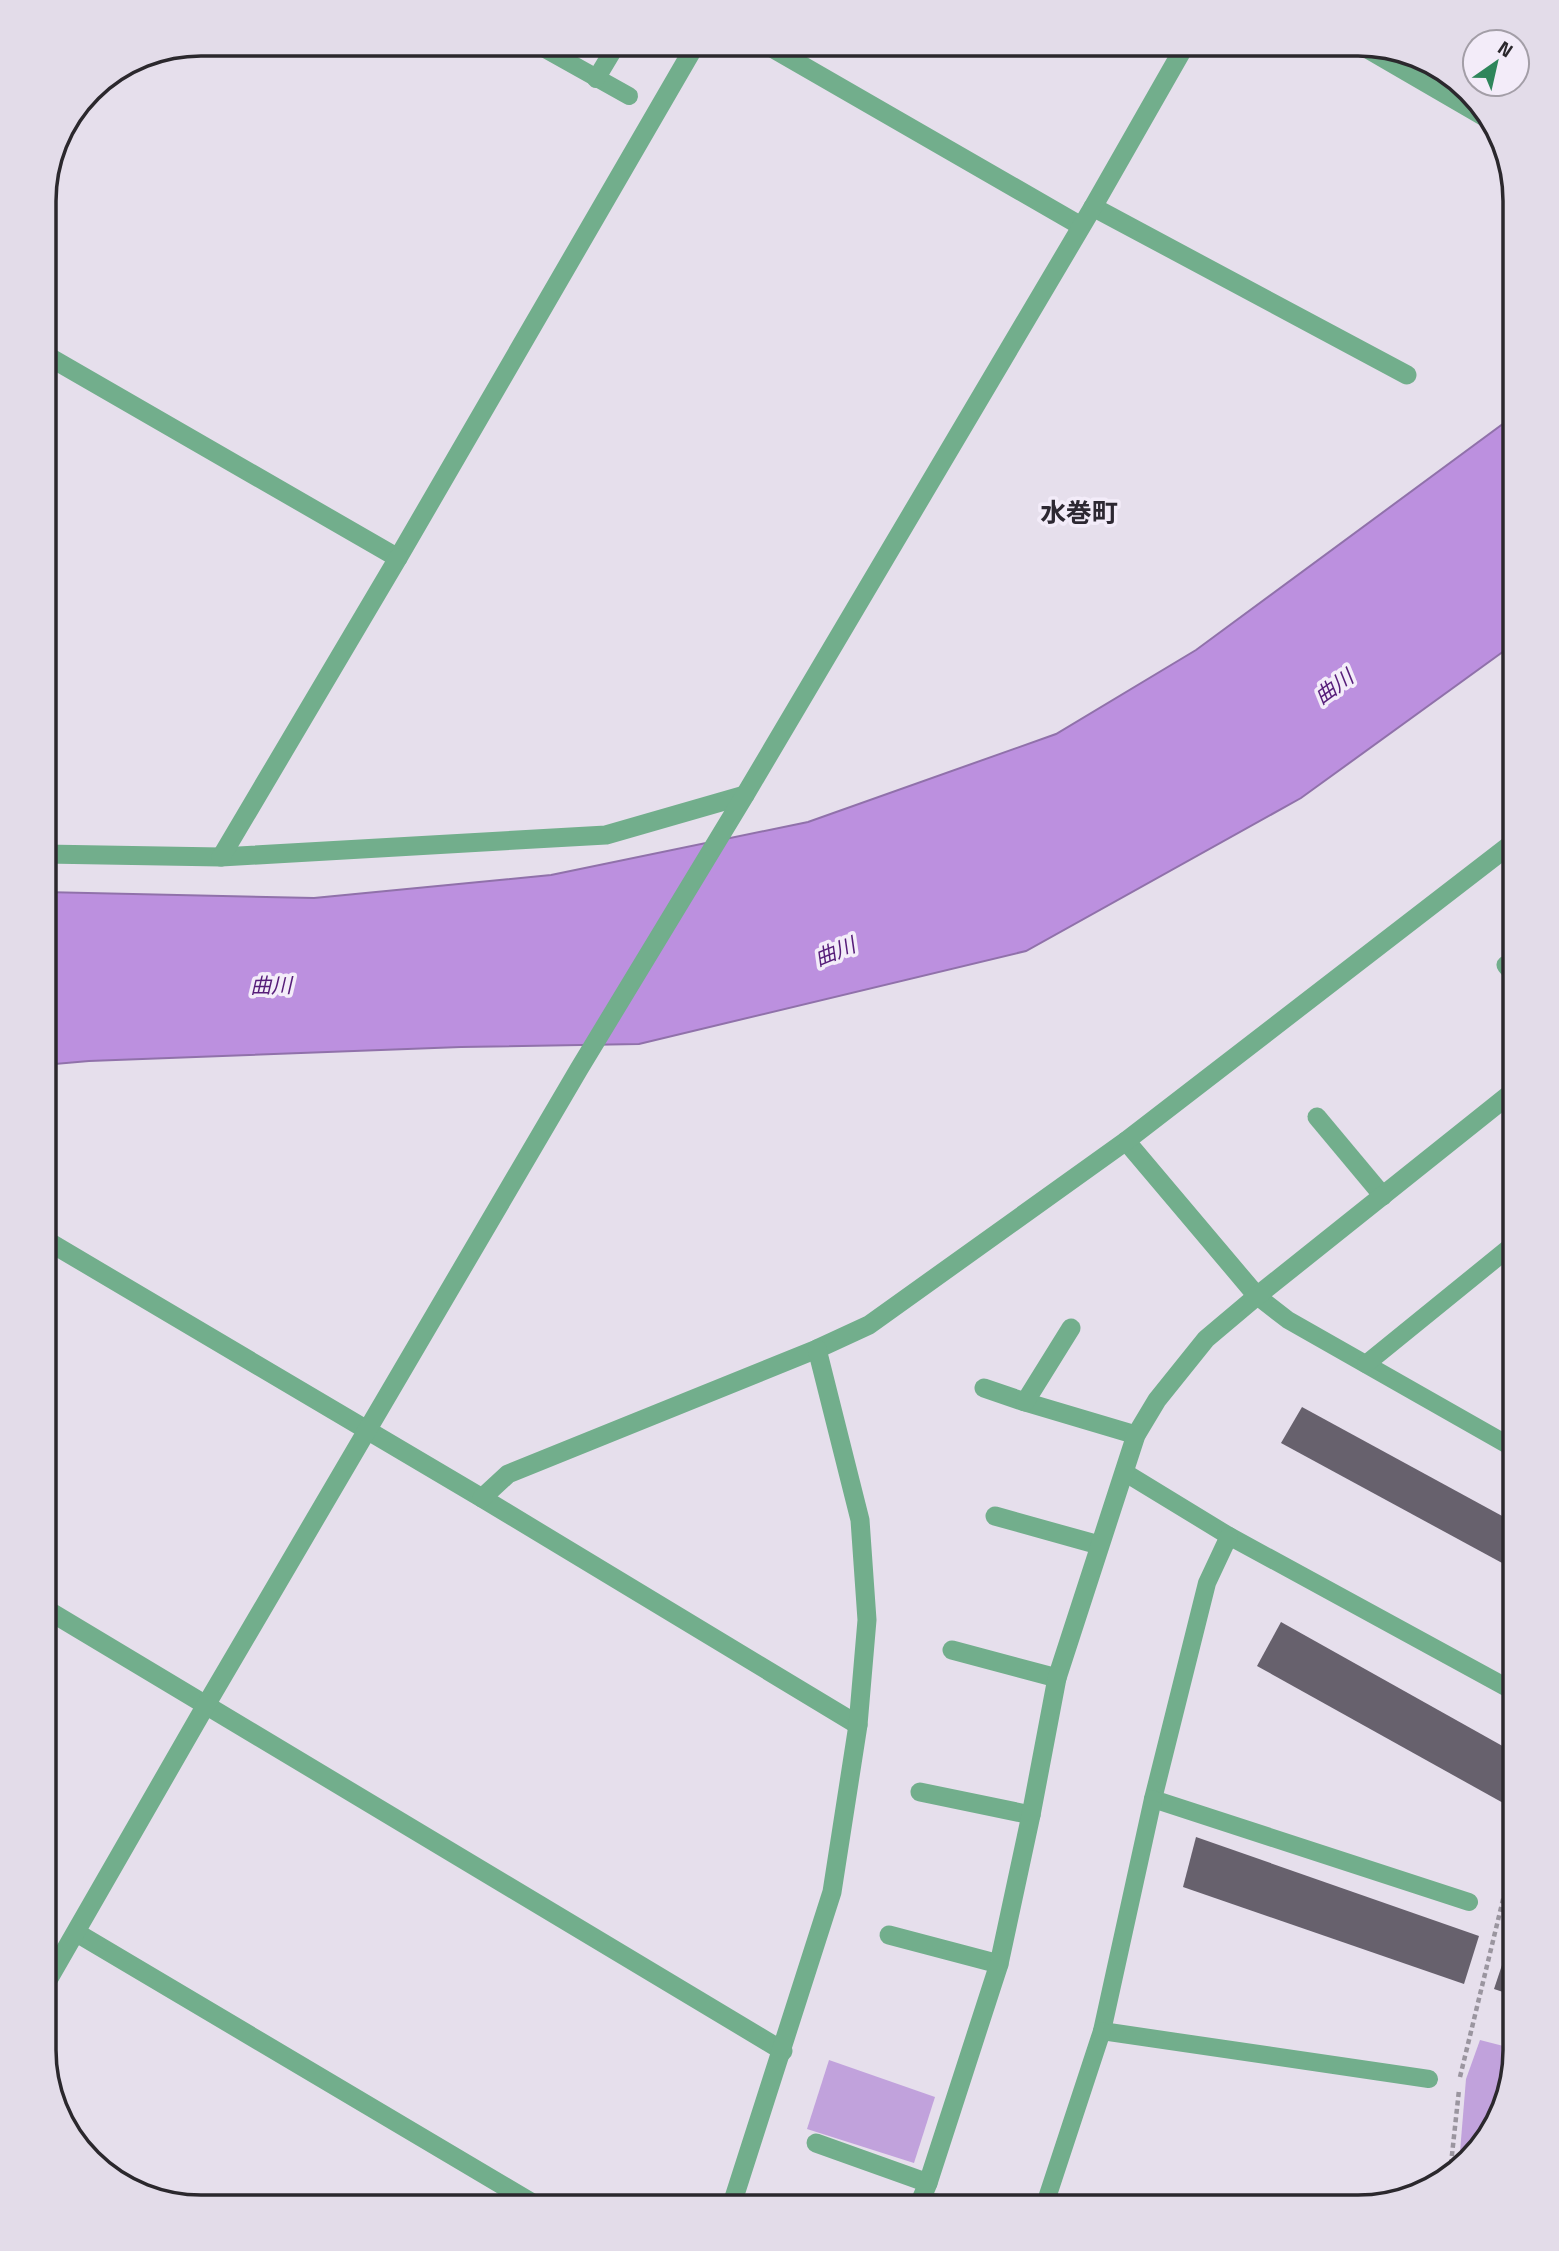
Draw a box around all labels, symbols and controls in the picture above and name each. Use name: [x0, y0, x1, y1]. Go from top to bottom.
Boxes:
north arrow: [1461, 28, 1531, 98]
text: N: [1492, 33, 1519, 64]
district label: 水巻町: [1040, 493, 1118, 532]
water label: 曲川: [1307, 660, 1361, 711]
water label: 曲川: [809, 928, 862, 974]
water label: 曲川: [250, 969, 294, 1001]

